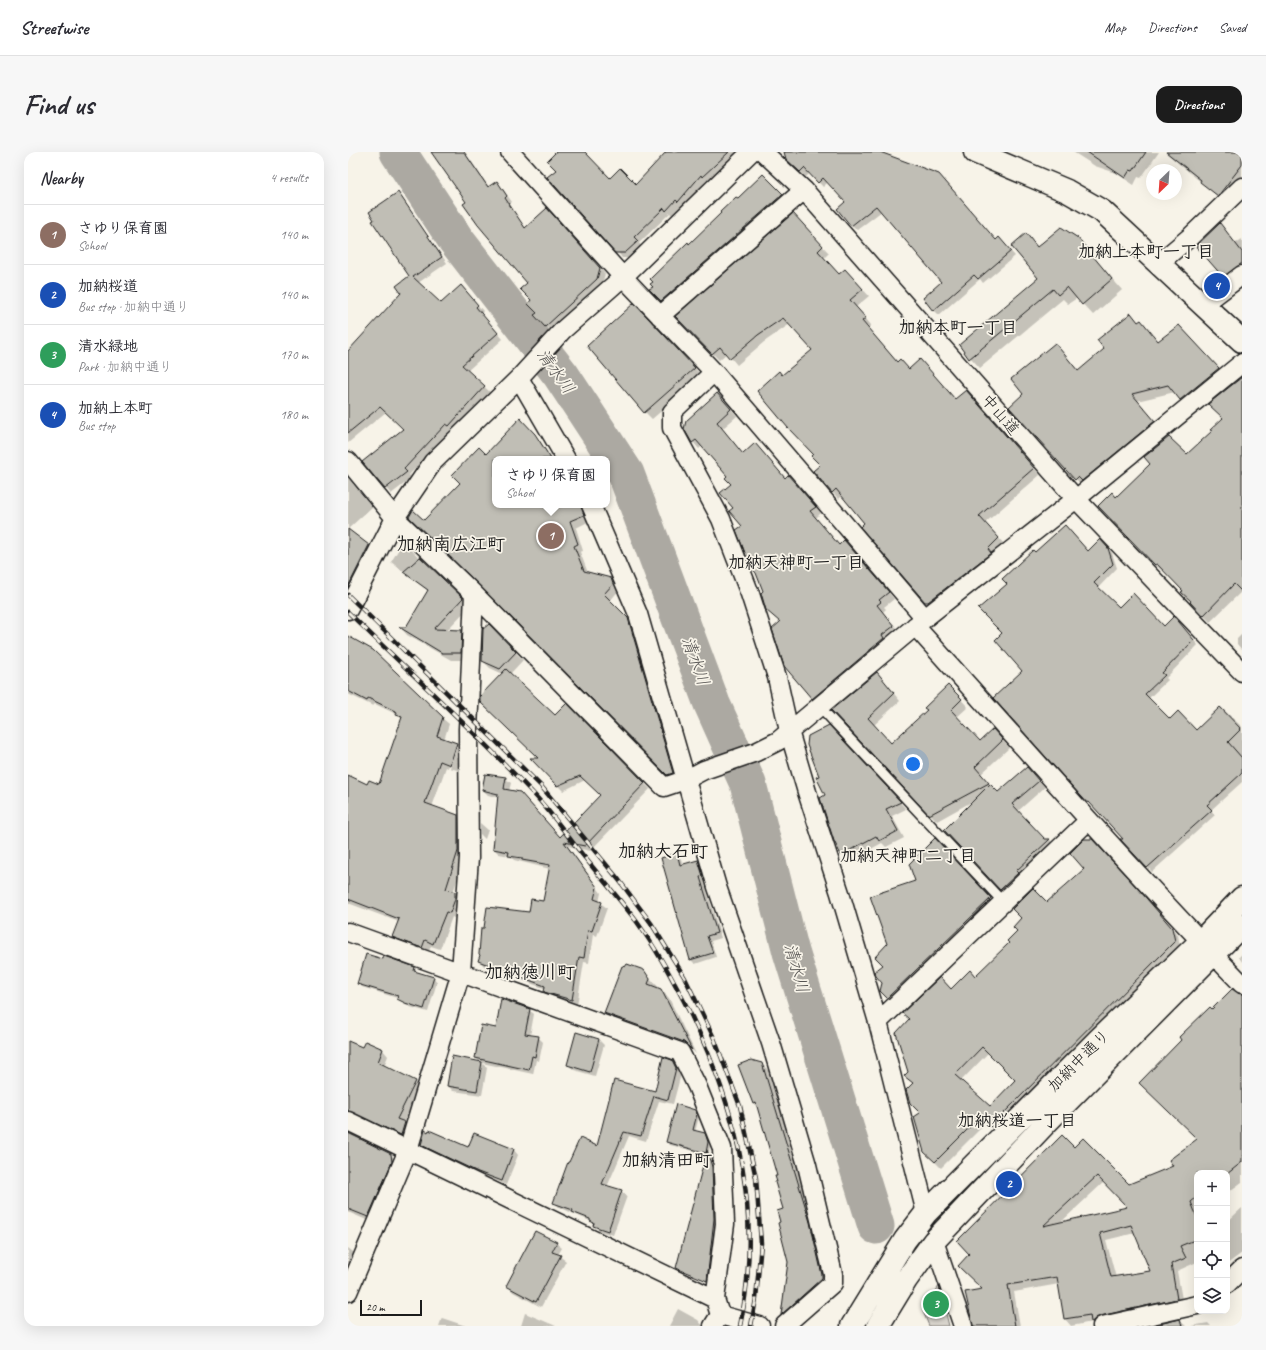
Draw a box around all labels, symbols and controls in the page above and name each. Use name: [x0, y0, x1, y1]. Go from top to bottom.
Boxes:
text: Streetwise: [20, 16, 88, 40]
text: Map: [1105, 19, 1126, 36]
text: Directions: [1148, 19, 1197, 36]
text: Saved: [1219, 19, 1246, 36]
button: Directions: [1156, 86, 1242, 123]
text: Find us: [24, 87, 94, 122]
north arrow: [1146, 164, 1182, 200]
text: Nearby: [40, 168, 83, 189]
text: 4 results: [270, 170, 308, 186]
text: さゆり保育園: [78, 219, 168, 238]
text: 1: [50, 227, 56, 243]
text: 140 m: [280, 227, 308, 243]
text: School: [78, 238, 106, 254]
district label: 加納上本町一丁目: [1078, 241, 1214, 262]
pin: 4: [1204, 271, 1230, 301]
text: 加納桜道: [78, 277, 138, 296]
text: 2: [50, 287, 56, 303]
text: 140 m: [280, 287, 308, 303]
text: Bus stop · 加納中通り: [78, 299, 189, 315]
district label: 加納本町一丁目: [899, 317, 1018, 338]
text: 清水緑地: [78, 337, 138, 356]
water label: 清水川: [532, 344, 579, 398]
text: 3: [50, 347, 56, 363]
text: 170 m: [280, 347, 308, 363]
text: Park · 加納中通り: [78, 359, 172, 375]
street label: 中山道: [977, 390, 1024, 439]
text: 加納上本町: [78, 399, 153, 418]
text: 4: [50, 407, 56, 423]
text: 180 m: [280, 407, 308, 423]
text: Bus stop: [78, 418, 115, 434]
popup: [492, 456, 610, 508]
text: さゆり保育園: [506, 466, 596, 485]
text: School: [506, 485, 534, 501]
pin: 1: [538, 521, 564, 551]
district label: 加納南広江町: [397, 533, 505, 555]
district label: 加納天神町一丁目: [728, 552, 864, 573]
water label: 清水川: [677, 634, 714, 689]
your location: [903, 754, 923, 774]
district label: 加納大石町: [618, 840, 708, 862]
district label: 加納天神町二丁目: [840, 845, 976, 866]
water label: 清水川: [779, 941, 814, 996]
district label: 加納徳川町: [485, 961, 575, 983]
street label: 加納中通り: [1043, 1025, 1114, 1096]
district label: 加納桜道一丁目: [958, 1110, 1077, 1131]
district label: 加納清田町: [622, 1149, 712, 1171]
pin: 2: [996, 1169, 1022, 1199]
map controls: [1194, 1170, 1230, 1314]
button: +: [1194, 1170, 1230, 1206]
button: −: [1194, 1206, 1230, 1242]
button: locate: [1194, 1242, 1230, 1278]
button: layers: [1194, 1278, 1230, 1314]
pin: 3: [923, 1289, 949, 1319]
scale bar: [360, 1298, 422, 1317]
text: 20 m: [366, 1300, 385, 1314]

